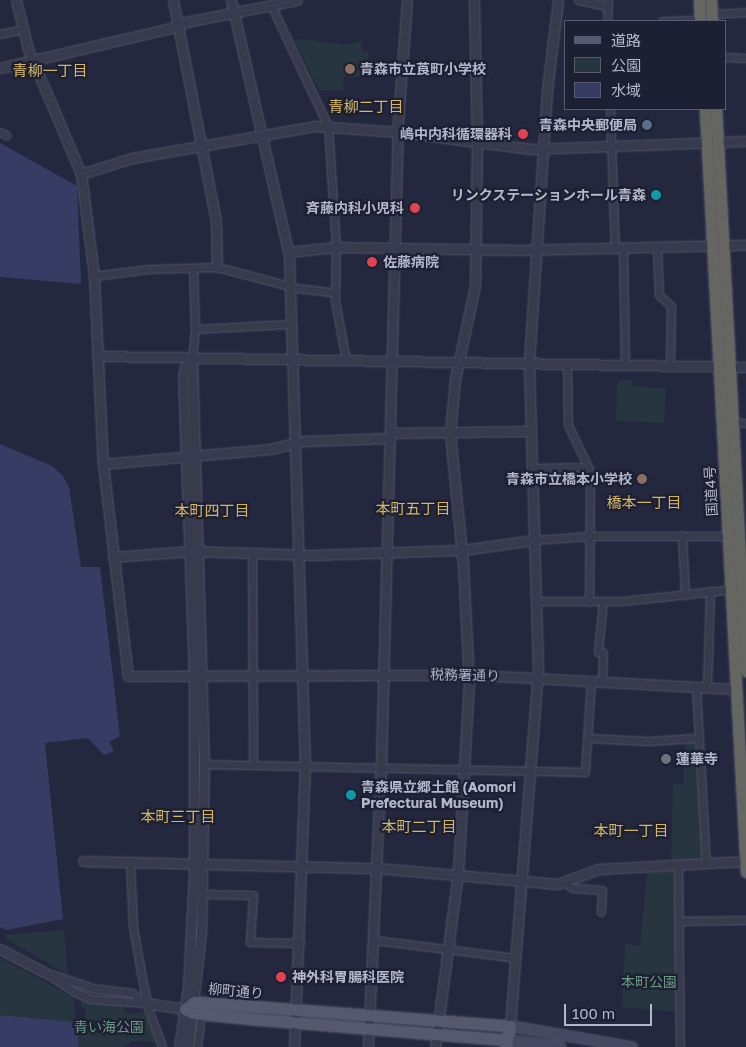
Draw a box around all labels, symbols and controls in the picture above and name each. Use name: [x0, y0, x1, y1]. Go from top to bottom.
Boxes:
legend: [564, 20, 726, 110]
text: 道路: [611, 31, 641, 49]
text: 公園: [611, 56, 641, 74]
place label: 青森市立莨町小学校: [360, 61, 486, 77]
district label: 青柳一丁目: [13, 62, 87, 80]
marker: 青森市立莨町小学校: [344, 63, 356, 75]
text: 水域: [611, 81, 641, 99]
district label: 青柳二丁目: [329, 98, 403, 116]
place label: 青森中央郵便局: [539, 117, 637, 133]
marker: 青森中央郵便局: [641, 119, 653, 131]
place label: 嶋中内科循環器科: [400, 126, 512, 142]
marker: 嶋中内科循環器科: [516, 127, 530, 141]
place label: リンクステーションホール青森: [450, 187, 646, 203]
marker: リンクステーションホール青森: [650, 189, 662, 201]
place label: 斉藤内科小児科: [306, 200, 404, 216]
marker: 斉藤内科小児科: [408, 201, 422, 215]
place label: 佐藤病院: [383, 254, 439, 270]
marker: 佐藤病院: [365, 255, 379, 269]
street label: 国道4号: [701, 465, 721, 517]
place label: 青森市立橋本小学校: [506, 471, 632, 487]
marker: 青森市立橋本小学校: [636, 473, 648, 485]
district label: 橋本一丁目: [607, 494, 681, 512]
district label: 本町五丁目: [376, 500, 450, 518]
district label: 本町四丁目: [175, 502, 249, 520]
street label: 税務署通り: [430, 666, 500, 684]
place label: 蓮華寺: [676, 751, 718, 767]
marker: 蓮華寺: [660, 753, 672, 765]
place label: 青森県立郷土館 (Aomori Prefectural Museum): [361, 779, 516, 812]
marker: 青森県立郷土館 (Aomori Prefectural Museum): [345, 789, 357, 801]
district label: 本町三丁目: [141, 808, 215, 826]
district label: 本町二丁目: [382, 818, 456, 836]
district label: 本町一丁目: [594, 822, 668, 840]
place label: 神外科胃腸科医院: [292, 969, 404, 985]
marker: 神外科胃腸科医院: [274, 970, 288, 984]
park label: 本町公園: [621, 974, 677, 990]
street label: 柳町通り: [207, 980, 265, 1002]
scale bar: [566, 994, 654, 1026]
text: 100 m: [572, 1004, 615, 1022]
park label: 青い海公園: [74, 1019, 144, 1035]

